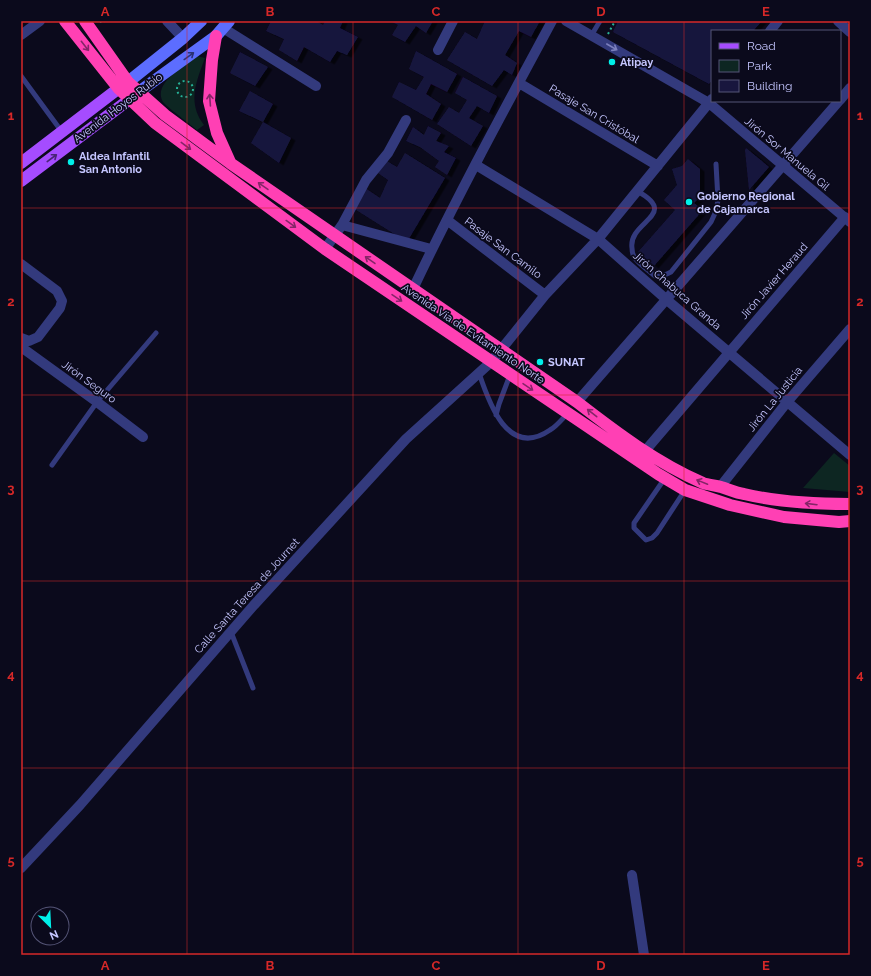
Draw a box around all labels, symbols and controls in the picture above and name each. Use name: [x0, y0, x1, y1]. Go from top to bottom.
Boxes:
text: A: [101, 4, 110, 19]
text: B: [266, 4, 275, 19]
text: C: [432, 4, 441, 19]
text: D: [596, 4, 606, 19]
text: E: [762, 4, 770, 19]
legend: [711, 30, 841, 102]
text: Road: [747, 39, 776, 53]
one-way arrow: [81, 41, 90, 52]
one-way arrow: [606, 44, 618, 52]
one-way arrow: [183, 52, 194, 60]
place label: Atipay: [620, 56, 653, 69]
marker: Atipay: [607, 57, 617, 67]
text: Park: [747, 59, 772, 73]
street label: Avenida Hoyos Rubio: [71, 70, 165, 146]
text: Building: [747, 79, 793, 93]
street label: Pasaje San Cristóbal: [547, 82, 641, 146]
one-way arrow: [207, 94, 214, 107]
text: 1: [8, 108, 15, 123]
text: 1: [857, 108, 864, 123]
street label: Jirón Sor Manuela Gil: [742, 115, 832, 193]
one-way arrow: [180, 142, 191, 150]
place label: Aldea Infantil San Antonio: [79, 150, 150, 176]
one-way arrow: [46, 153, 57, 162]
marker: Aldea Infantil San Antonio: [66, 157, 76, 167]
one-way arrow: [258, 182, 269, 190]
place label: Gobierno Regional de Cajamarca: [697, 190, 795, 216]
marker: Gobierno Regional de Cajamarca: [684, 197, 694, 207]
street label: Pasaje San Camilo: [462, 215, 545, 282]
one-way arrow: [285, 219, 296, 228]
street label: Jirón Javier Heraud: [737, 240, 811, 322]
street label: Jirón Chabuca Granda: [630, 249, 724, 333]
one-way arrow: [365, 256, 376, 264]
street label: Avenida Vía de Evitamiento Norte: [399, 281, 547, 387]
text: 2: [7, 294, 15, 309]
one-way arrow: [391, 294, 402, 302]
text: 2: [856, 294, 864, 309]
place label: SUNAT: [548, 356, 585, 369]
marker: SUNAT: [535, 357, 545, 367]
street label: Jirón Seguro: [59, 358, 119, 406]
street label: Jirón La Justicia: [745, 364, 805, 434]
one-way arrow: [522, 383, 533, 391]
one-way arrow: [587, 409, 598, 418]
one-way arrow: [696, 478, 708, 485]
text: 3: [7, 481, 15, 496]
text: 3: [856, 481, 864, 496]
one-way arrow: [805, 500, 818, 507]
street label: Calle Santa Teresa de Journet: [192, 535, 302, 656]
text: 4: [7, 667, 15, 682]
text: 4: [856, 667, 864, 682]
text: 5: [7, 853, 15, 868]
text: 5: [856, 853, 864, 868]
north arrow: [30, 906, 70, 946]
text: N: [47, 927, 60, 942]
text: A: [101, 958, 110, 973]
text: B: [266, 958, 275, 973]
text: C: [432, 958, 441, 973]
text: D: [596, 958, 606, 973]
text: E: [762, 958, 770, 973]

